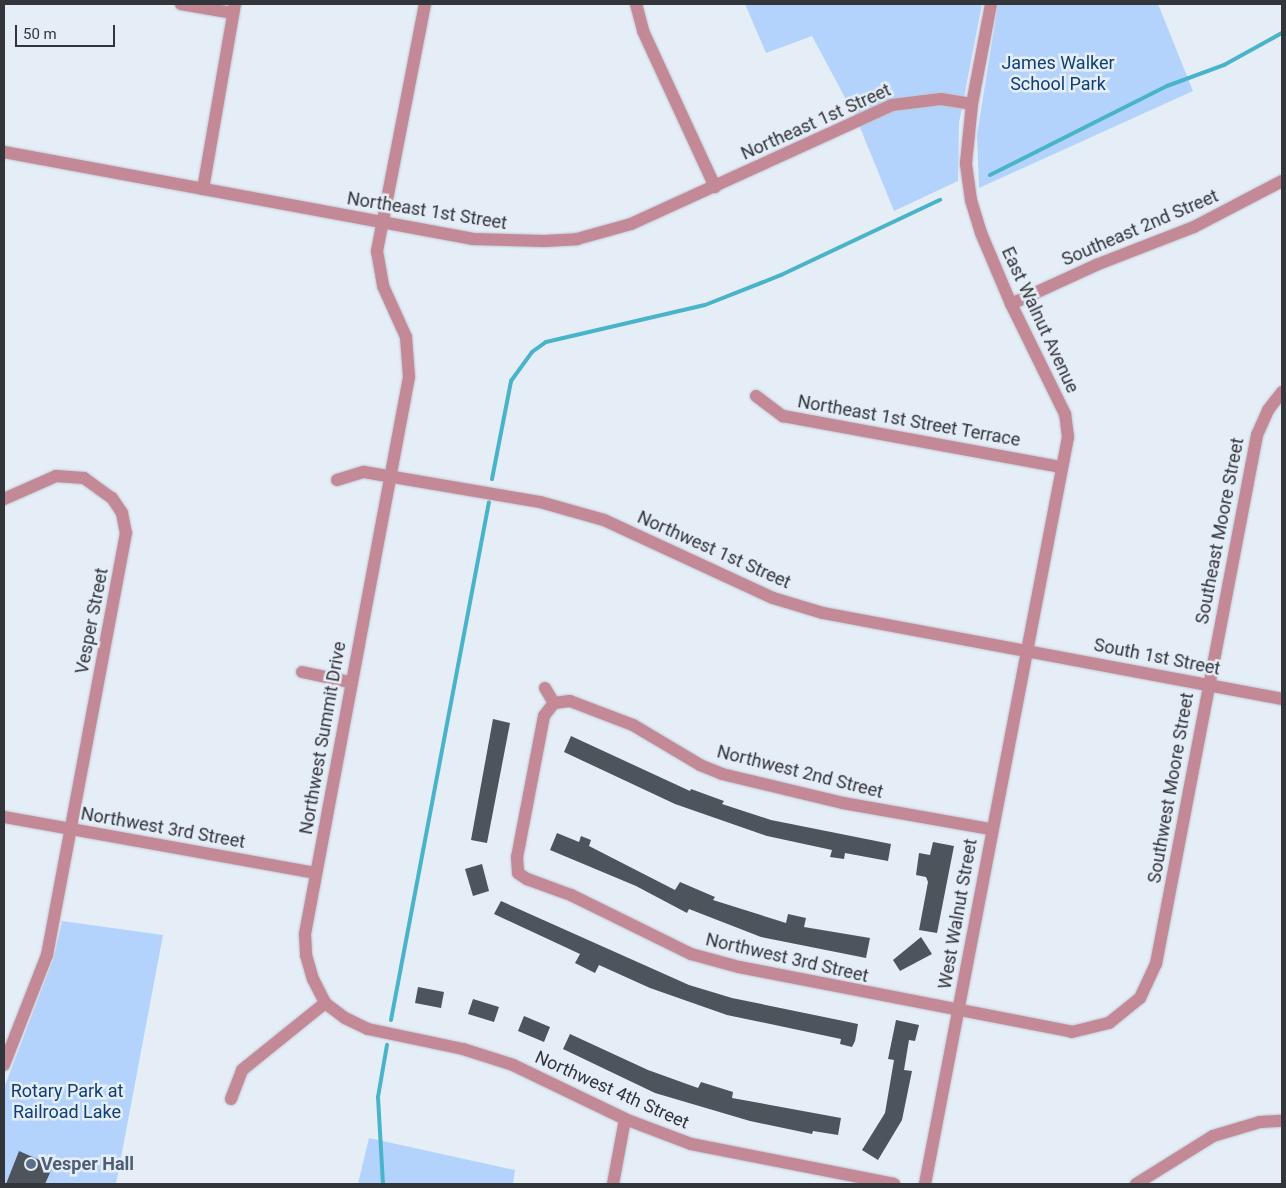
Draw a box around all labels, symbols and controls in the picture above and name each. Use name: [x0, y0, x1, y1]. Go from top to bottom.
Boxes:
scale bar: [18, 15, 118, 47]
text: 50 m: [23, 25, 57, 43]
park label: James Walker School Park: [1001, 53, 1115, 96]
street label: Northeast 1st Street: [738, 79, 894, 165]
street label: Southeast 2nd Street: [1059, 185, 1221, 271]
street label: Northeast 1st Street: [345, 188, 509, 234]
street label: East Walnut Avenue: [997, 244, 1083, 396]
street label: Northeast 1st Street Terrace: [796, 391, 1022, 451]
street label: Southeast Moore Street: [1191, 436, 1249, 626]
street label: Northwest 1st Street: [634, 506, 794, 594]
street label: Vesper Street: [71, 566, 113, 676]
street label: South 1st Street: [1092, 634, 1222, 680]
street label: Northwest Summit Drive: [295, 640, 351, 836]
street label: Southwest Moore Street: [1144, 691, 1198, 885]
street label: Northwest 2nd Street: [715, 741, 885, 803]
street label: Northwest 3rd Street: [79, 803, 247, 853]
street label: West Walnut Street: [934, 837, 982, 991]
street label: Northwest 3rd Street: [704, 929, 870, 987]
street label: Northwest 4th Street: [532, 1046, 692, 1134]
park label: Rotary Park at Railroad Lake: [11, 1081, 123, 1124]
place label: Vesper Hall: [41, 1153, 134, 1175]
marker: Vesper Hall: [25, 1158, 37, 1170]

